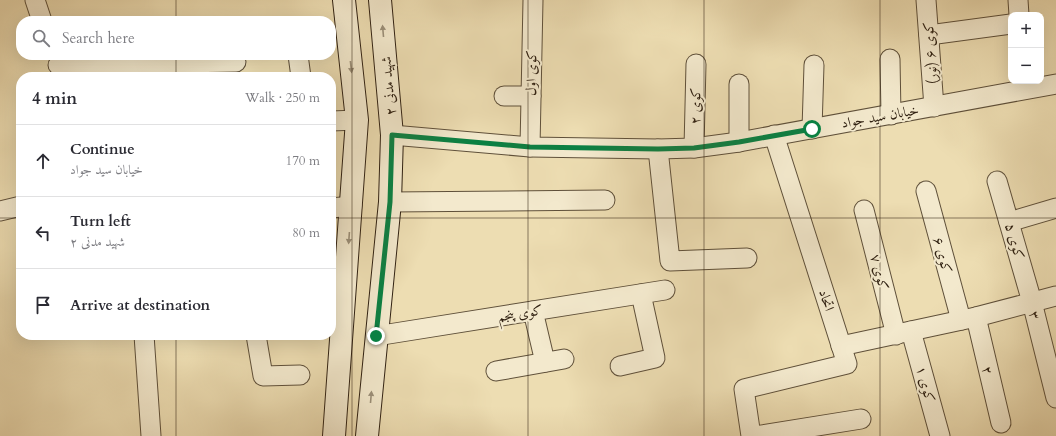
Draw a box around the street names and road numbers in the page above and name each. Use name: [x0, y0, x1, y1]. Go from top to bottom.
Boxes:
street label: کوی ۶ (نور): [919, 21, 942, 85]
street label: کوی اول: [522, 50, 541, 96]
street label: شهید مدنی ۲: [376, 55, 401, 116]
street label: کوی ۲: [686, 87, 705, 125]
street label: خیابان سید جواد: [840, 100, 920, 133]
street label: کوی ۵: [1000, 221, 1029, 261]
street label: کوی ۶: [929, 235, 956, 275]
street label: کوی ۷: [866, 252, 893, 292]
street label: اتحاد: [814, 287, 839, 313]
street label: کوی پنجم: [496, 301, 545, 330]
street label: ۳: [1024, 309, 1045, 321]
street label: کوی ۱: [912, 364, 939, 404]
street label: ۲: [977, 364, 998, 376]

